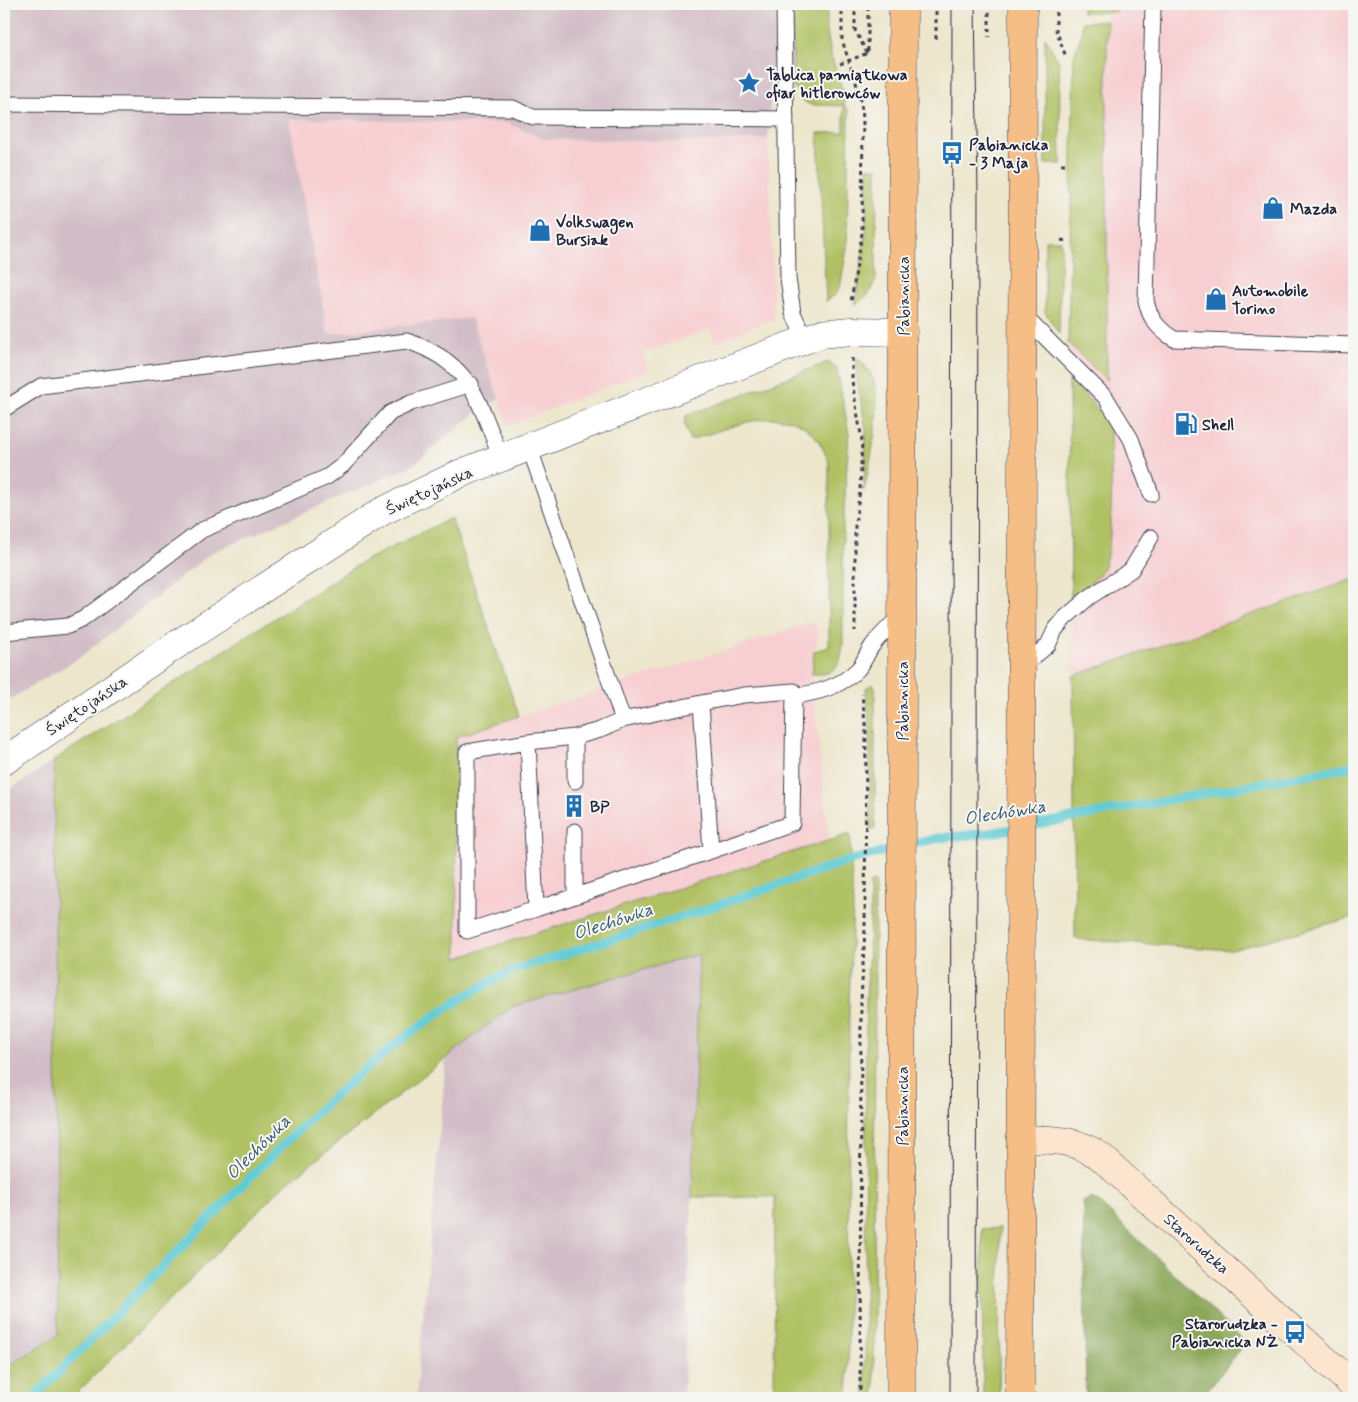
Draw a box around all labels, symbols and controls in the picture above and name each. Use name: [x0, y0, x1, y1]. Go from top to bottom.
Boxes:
place label: Tablica pamiątkowa ofiar hitlerowców: [766, 65, 908, 104]
place icon: Tablica pamiątkowa ofiar hitlerowców: [736, 70, 762, 96]
place label: Pabianicka - 3 Maja: [969, 135, 1049, 174]
bus stop icon: Pabianicka - 3 Maja: [939, 140, 965, 166]
shop icon: Mazda: [1260, 195, 1286, 221]
place label: Mazda: [1290, 199, 1337, 220]
place label: Volkswagen Bursiak: [556, 212, 634, 251]
shop icon: Volkswagen Bursiak: [527, 217, 553, 243]
street label: Pabianicka: [894, 256, 915, 336]
place label: Automobile Torino: [1232, 281, 1309, 320]
shop icon: Automobile Torino: [1203, 286, 1229, 312]
fuel station icon: Shell: [1173, 411, 1199, 437]
place label: Shell: [1202, 415, 1234, 436]
street label: Świętojańska: [383, 462, 477, 521]
street label: Pabianicka: [893, 661, 914, 741]
street label: Świętojańska: [42, 671, 132, 741]
building icon: BP: [561, 793, 587, 819]
water label: Olechówka: [963, 795, 1048, 831]
place label: BP: [590, 797, 610, 818]
water label: Olechówka: [570, 898, 656, 946]
street label: Pabianicka: [893, 1066, 914, 1146]
water label: Olechówka: [221, 1110, 296, 1185]
street label: Starorudzka: [1159, 1209, 1233, 1279]
place label: Starorudzka - Pabianicka NŻ: [1172, 1314, 1279, 1353]
bus stop icon: Starorudzka - Pabianicka NŻ: [1282, 1319, 1308, 1345]

